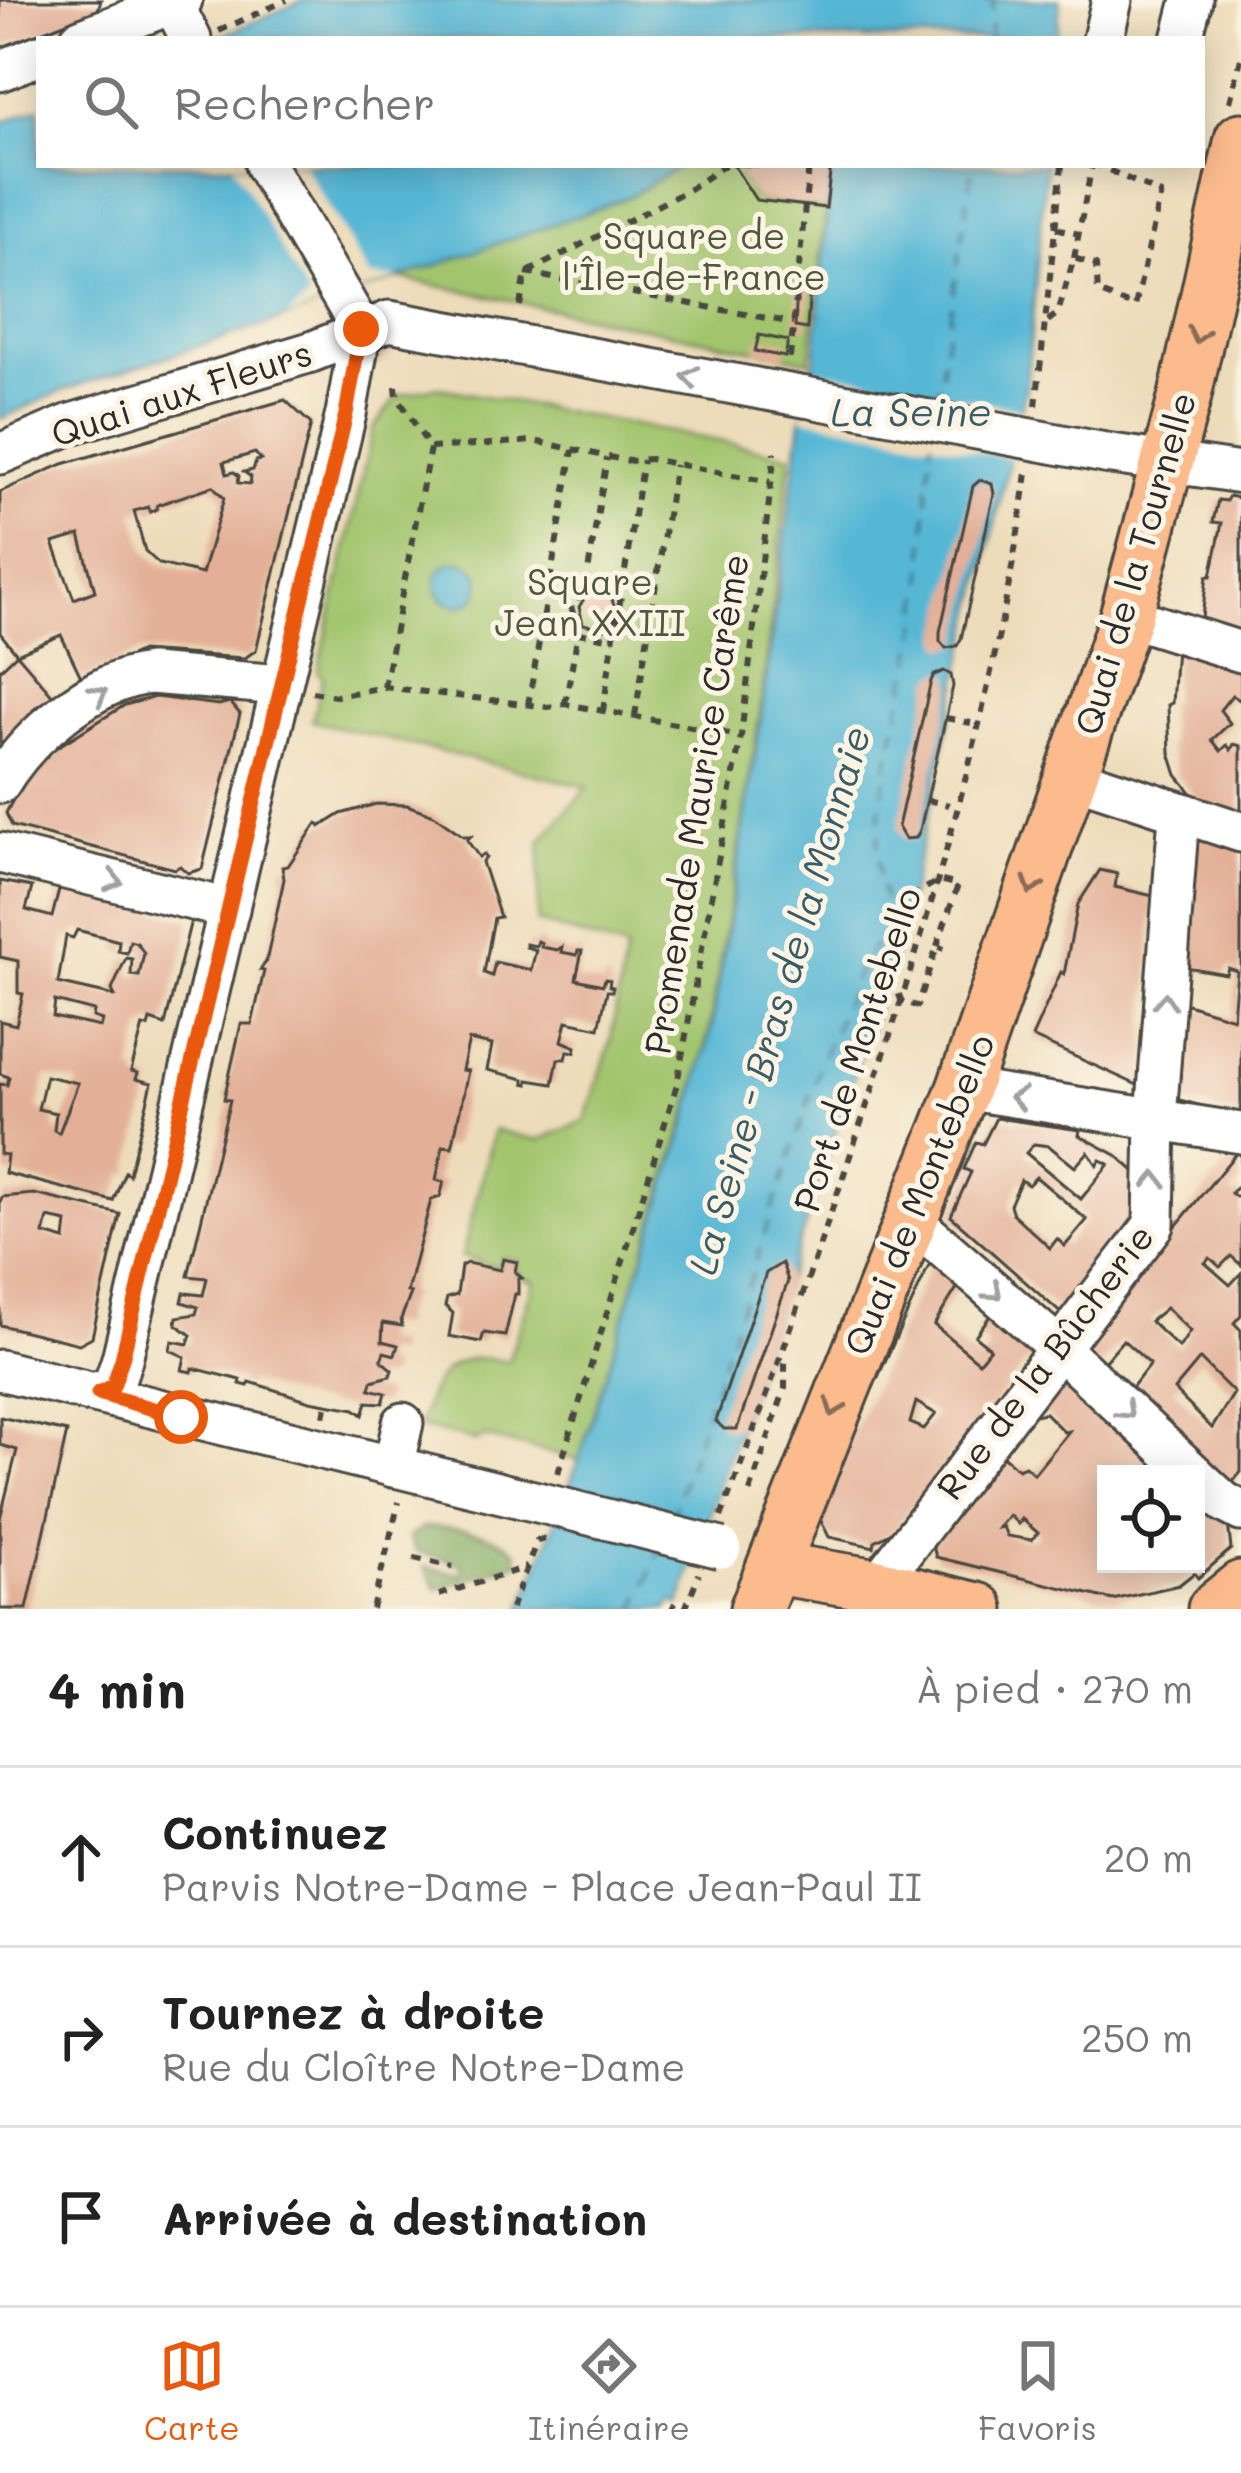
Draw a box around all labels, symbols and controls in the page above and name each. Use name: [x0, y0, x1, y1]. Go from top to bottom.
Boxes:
search box: [36, 36, 1205, 168]
icon: search: [78, 69, 144, 135]
text: Rechercher: [174, 73, 435, 131]
park label: Square de l'Île-de-France: [562, 211, 826, 299]
route end: [334, 302, 388, 356]
one-way arrow: [1186, 325, 1211, 345]
street label: Quai aux Fleurs: [45, 328, 317, 456]
one-way arrow: [680, 365, 700, 391]
water label: La Seine: [830, 385, 992, 436]
street label: Quai de la Tournelle: [1063, 386, 1205, 740]
street label: Promenade Maurice Carême: [632, 551, 758, 1057]
park label: Square Jean XXIII: [494, 557, 686, 645]
one-way arrow: [86, 685, 108, 708]
water label: La Seine - Bras de la Monnaie: [675, 720, 881, 1280]
one-way arrow: [103, 867, 123, 892]
one-way arrow: [1022, 875, 1047, 896]
street label: Port de Montebello: [781, 881, 931, 1217]
one-way arrow: [1152, 991, 1177, 1010]
street label: Quai de Montebello: [832, 1027, 1004, 1361]
one-way arrow: [1008, 1086, 1028, 1112]
one-way arrow: [1142, 1170, 1168, 1188]
street label: Rue de la Bûcherie: [925, 1214, 1163, 1508]
one-way arrow: [980, 1277, 1002, 1299]
route start: [154, 1390, 208, 1444]
one-way arrow: [824, 1396, 848, 1417]
one-way arrow: [1113, 1396, 1134, 1418]
map controls: [1097, 1465, 1205, 1573]
button: locate: [1097, 1465, 1205, 1573]
text: 4 min: [48, 1654, 186, 1721]
text: À pied · 270 m: [916, 1662, 1193, 1713]
text: Continuez: [162, 1802, 388, 1860]
icon: ahead: [48, 1824, 114, 1890]
text: 20 m: [1104, 1831, 1193, 1882]
text: Parvis Notre-Dame - Place Jean-Paul II: [162, 1860, 922, 1911]
text: Tournez à droite: [162, 1982, 545, 2040]
icon: right: [48, 2004, 114, 2070]
text: 250 m: [1081, 2011, 1193, 2062]
text: Rue du Cloître Notre-Dame: [162, 2040, 685, 2091]
icon: arrive: [48, 2184, 114, 2250]
text: Arrivée à destination: [162, 2188, 647, 2246]
tab: Carte: [144, 2333, 240, 2448]
tab: Itinéraire: [528, 2333, 690, 2448]
tab: Favoris: [978, 2333, 1097, 2448]

